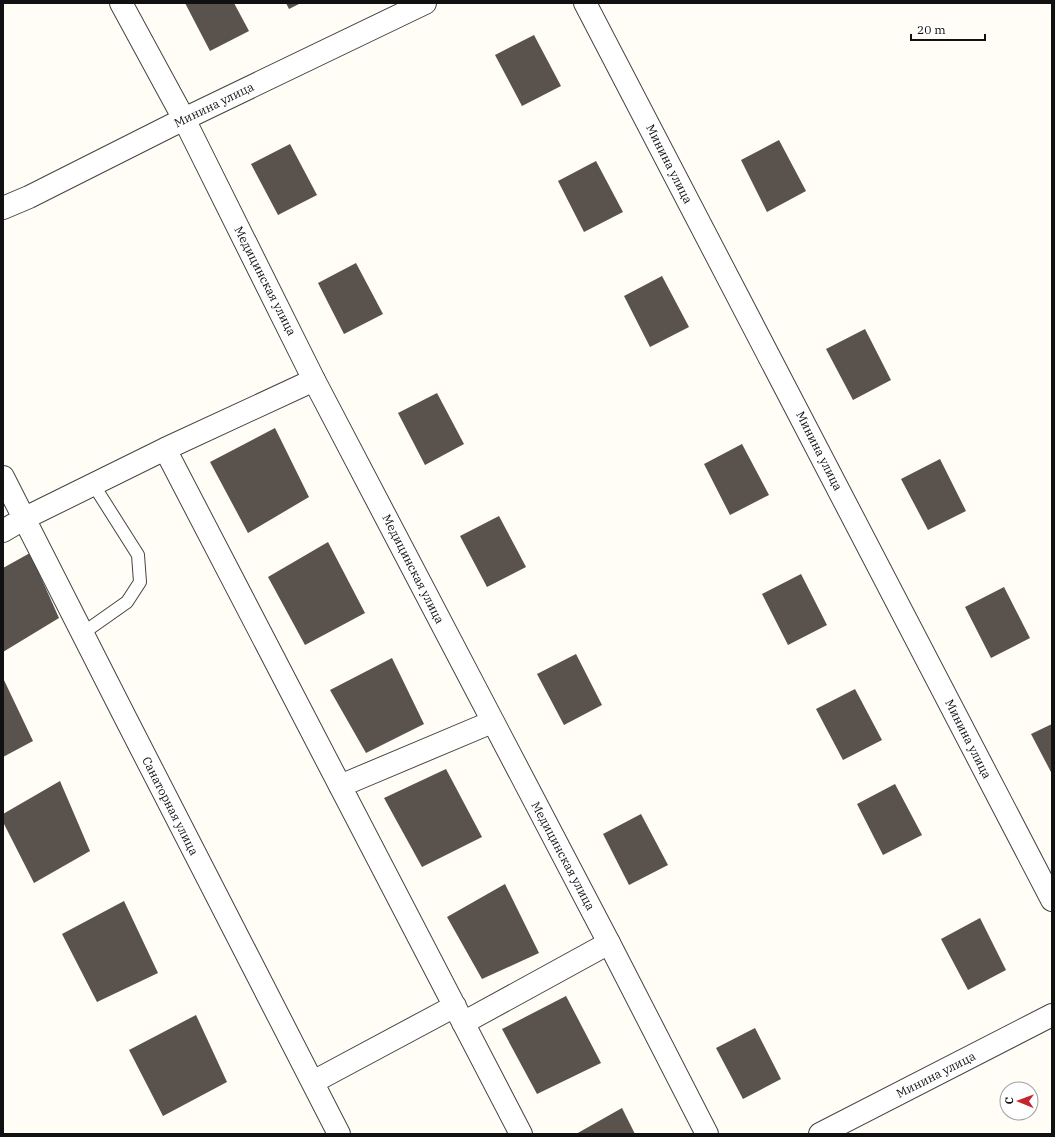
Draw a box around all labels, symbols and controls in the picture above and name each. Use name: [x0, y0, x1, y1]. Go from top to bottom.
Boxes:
scale bar: [911, 16, 985, 42]
text: 20 m: [917, 22, 946, 37]
street label: Минина улица: [171, 79, 257, 130]
street label: Минина улица: [643, 122, 696, 206]
street label: Медицинская улица: [231, 224, 300, 338]
street label: Минина улица: [793, 409, 846, 493]
street label: Медицинская улица: [379, 512, 448, 626]
street label: Минина улица: [942, 697, 995, 781]
street label: Санаторная улица: [139, 754, 202, 858]
street label: Медицинская улица: [528, 799, 599, 913]
street label: Минина улица: [894, 1048, 978, 1101]
north arrow: [999, 1081, 1039, 1121]
text: С: [1002, 1097, 1016, 1105]

